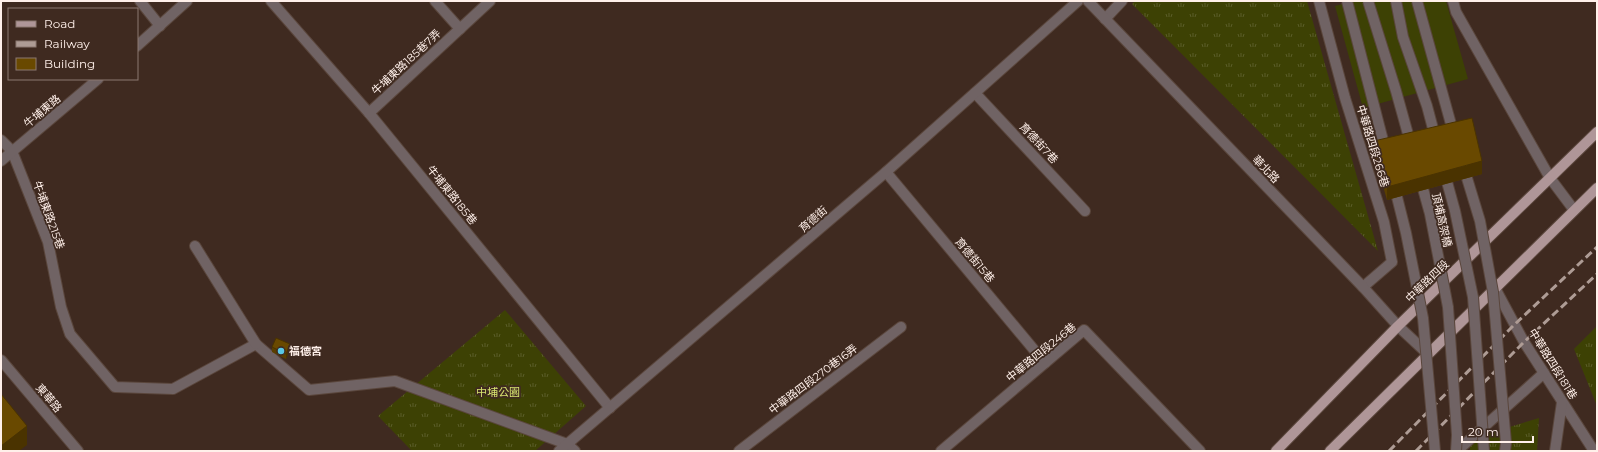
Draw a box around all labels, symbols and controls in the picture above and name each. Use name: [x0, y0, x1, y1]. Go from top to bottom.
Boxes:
legend: [8, 8, 138, 80]
text: Road: [44, 16, 75, 31]
street label: 牛埔東路185巷7弄: [368, 26, 444, 98]
text: Railway: [44, 36, 90, 51]
text: Building: [44, 56, 95, 71]
street label: 牛埔東路: [21, 91, 63, 131]
street label: 中華路四段266巷: [1354, 103, 1392, 189]
street label: 育德街7巷: [1017, 120, 1061, 166]
street label: 華北路: [1250, 152, 1282, 186]
street label: 牛埔東路185巷: [424, 163, 480, 227]
street label: 牛埔東路215巷: [30, 179, 68, 251]
street label: 頂埔高架橋: [1429, 192, 1455, 248]
street label: 育德街: [796, 203, 830, 235]
street label: 育德街15巷: [952, 235, 998, 285]
street label: 中華路四段: [1402, 257, 1452, 305]
street label: 中華路四段246巷: [1003, 320, 1079, 384]
street label: 中華路四段181巷: [1526, 326, 1580, 402]
street label: 中華路四段270巷16弄: [766, 341, 860, 417]
place label: 福德宮: [289, 344, 322, 358]
marker: 福德宮: [276, 346, 286, 356]
street label: 東華路: [33, 381, 65, 415]
park label: 中埔公園: [476, 385, 520, 399]
scale bar: [1462, 418, 1533, 444]
text: 20 m: [1468, 424, 1499, 439]

